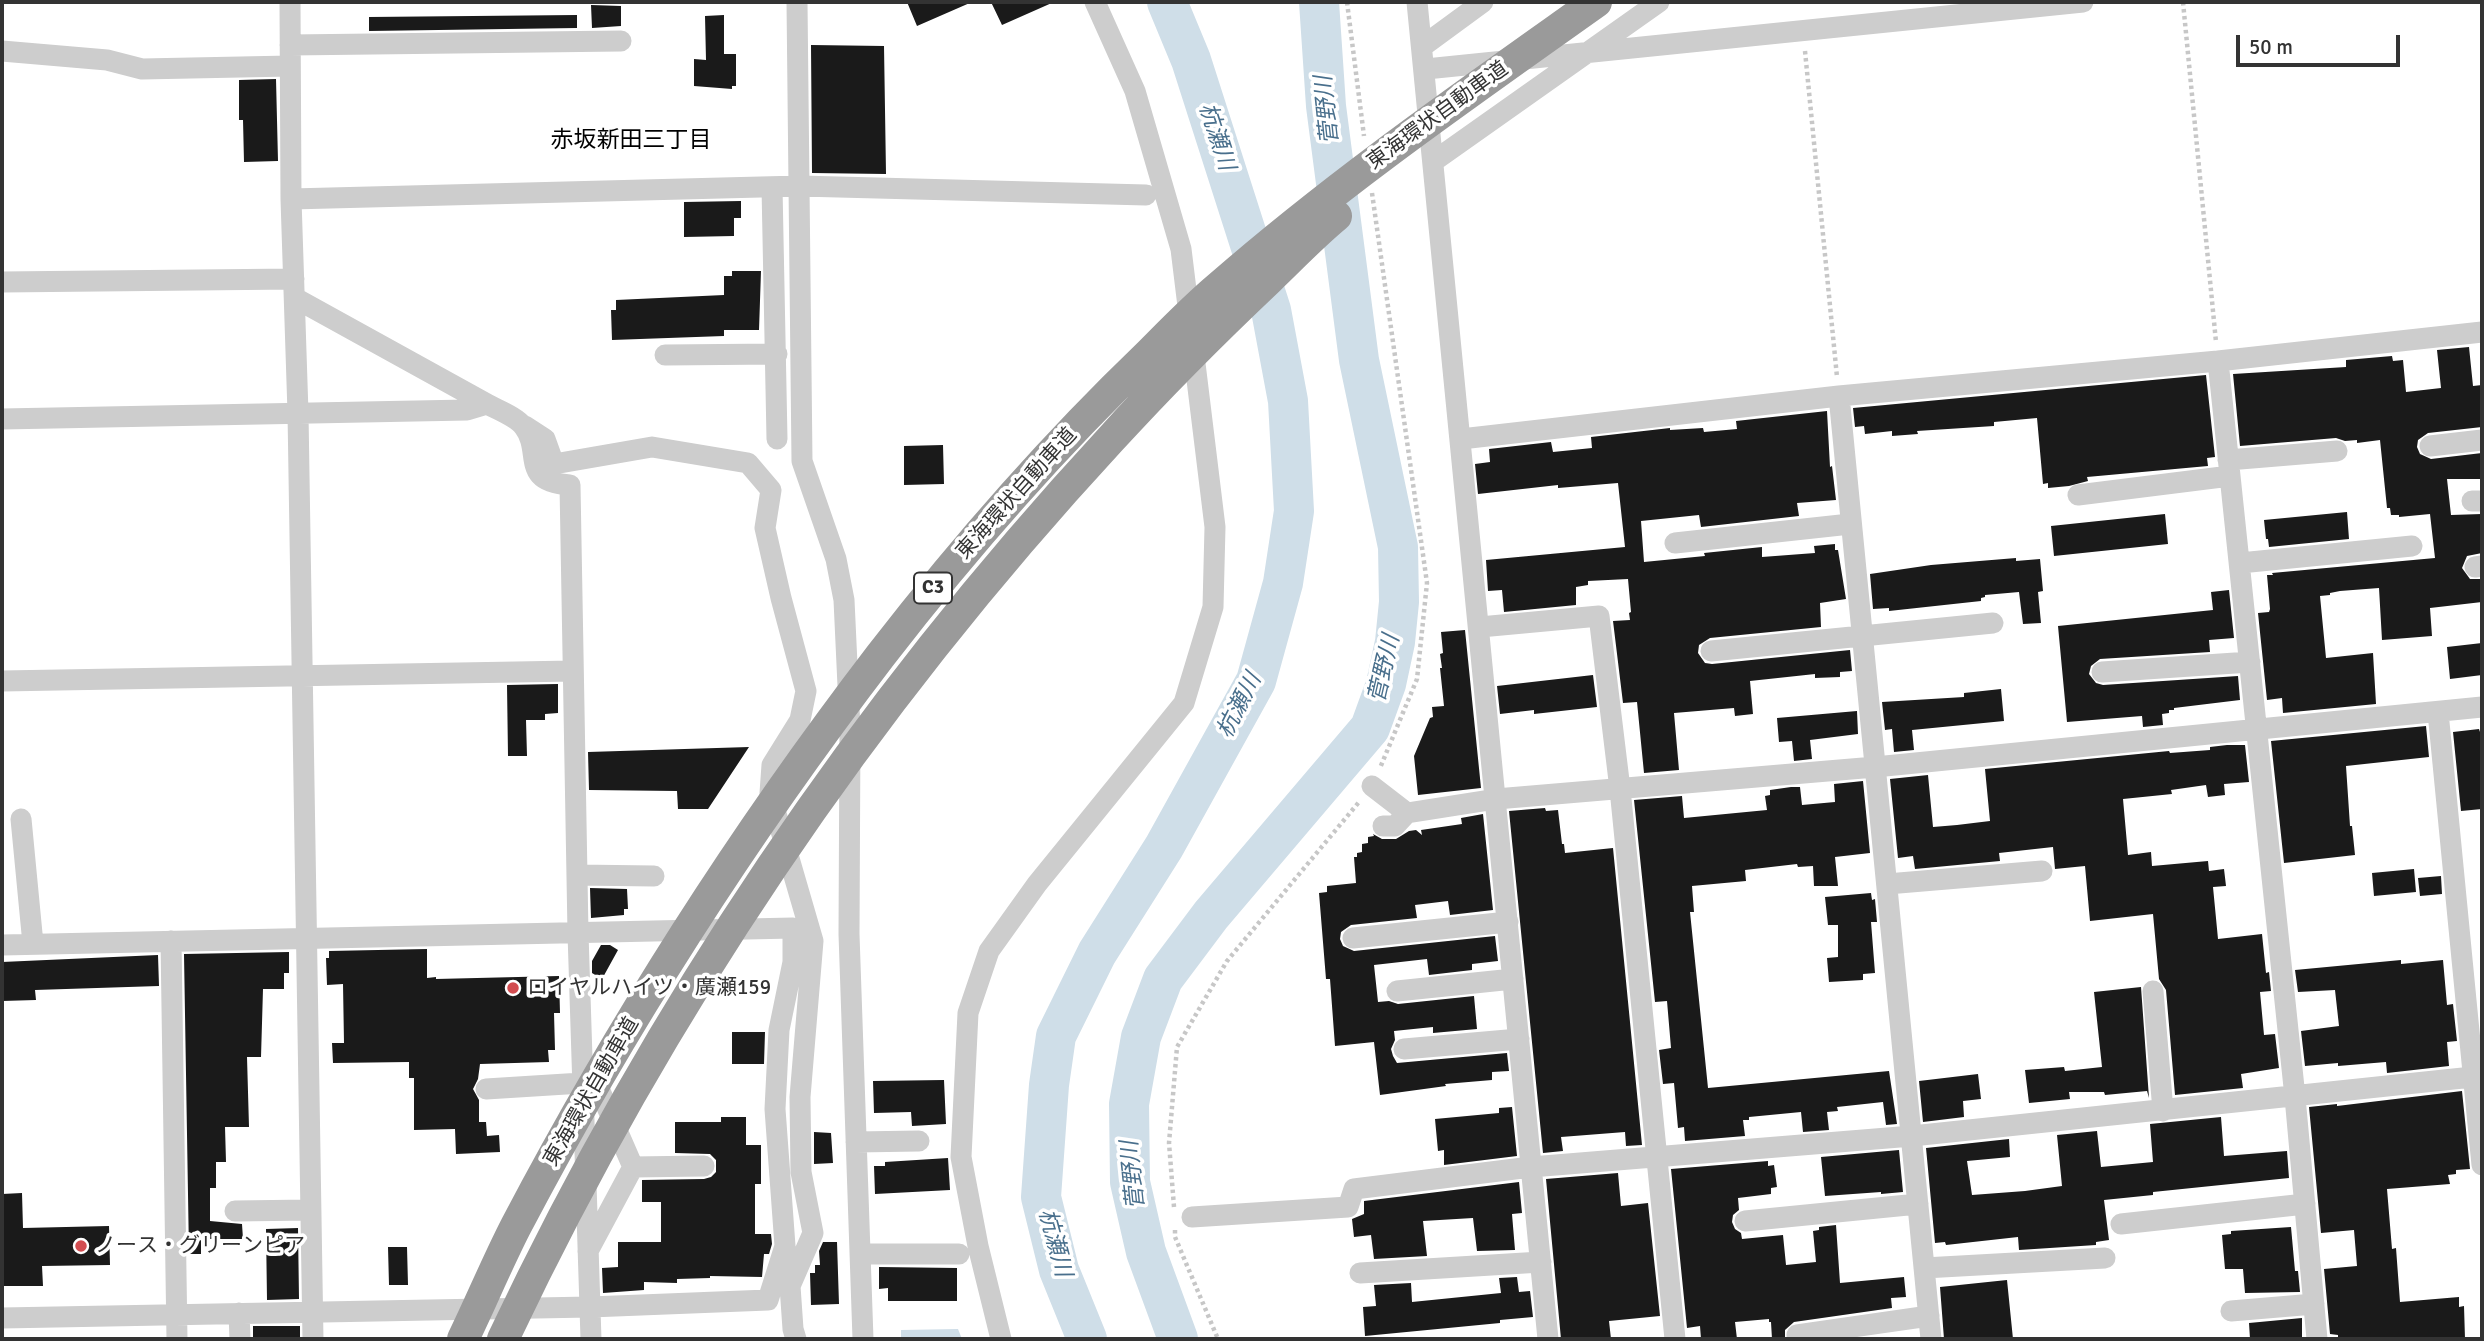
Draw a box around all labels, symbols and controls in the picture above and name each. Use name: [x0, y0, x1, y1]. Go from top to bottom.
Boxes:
scale bar: [2239, 21, 2404, 65]
text: 50 m: [2249, 34, 2293, 60]
street label: 東海環状自動車道: [1363, 56, 1513, 176]
water label: 菅野川: [1311, 74, 1345, 146]
water label: 杭瀬川: [1192, 100, 1240, 174]
district label: 赤坂新田三丁目: [551, 127, 711, 155]
street label: 東海環状自動車道: [951, 423, 1083, 565]
road number: C3: [914, 572, 952, 604]
water label: 菅野川: [1364, 632, 1406, 706]
water label: 杭瀬川: [1212, 669, 1268, 743]
place label: ロイヤルハイツ・廣瀬159: [527, 975, 771, 1001]
marker: ロイヤルハイツ・廣瀬159: [505, 980, 521, 996]
street label: 東海環状自動車道: [539, 1013, 645, 1171]
water label: 菅野川: [1117, 1139, 1151, 1211]
water label: 杭瀬川: [1032, 1206, 1076, 1280]
place label: ノース・グリーンピア: [95, 1233, 305, 1259]
marker: ノース・グリーンピア: [73, 1238, 89, 1254]

